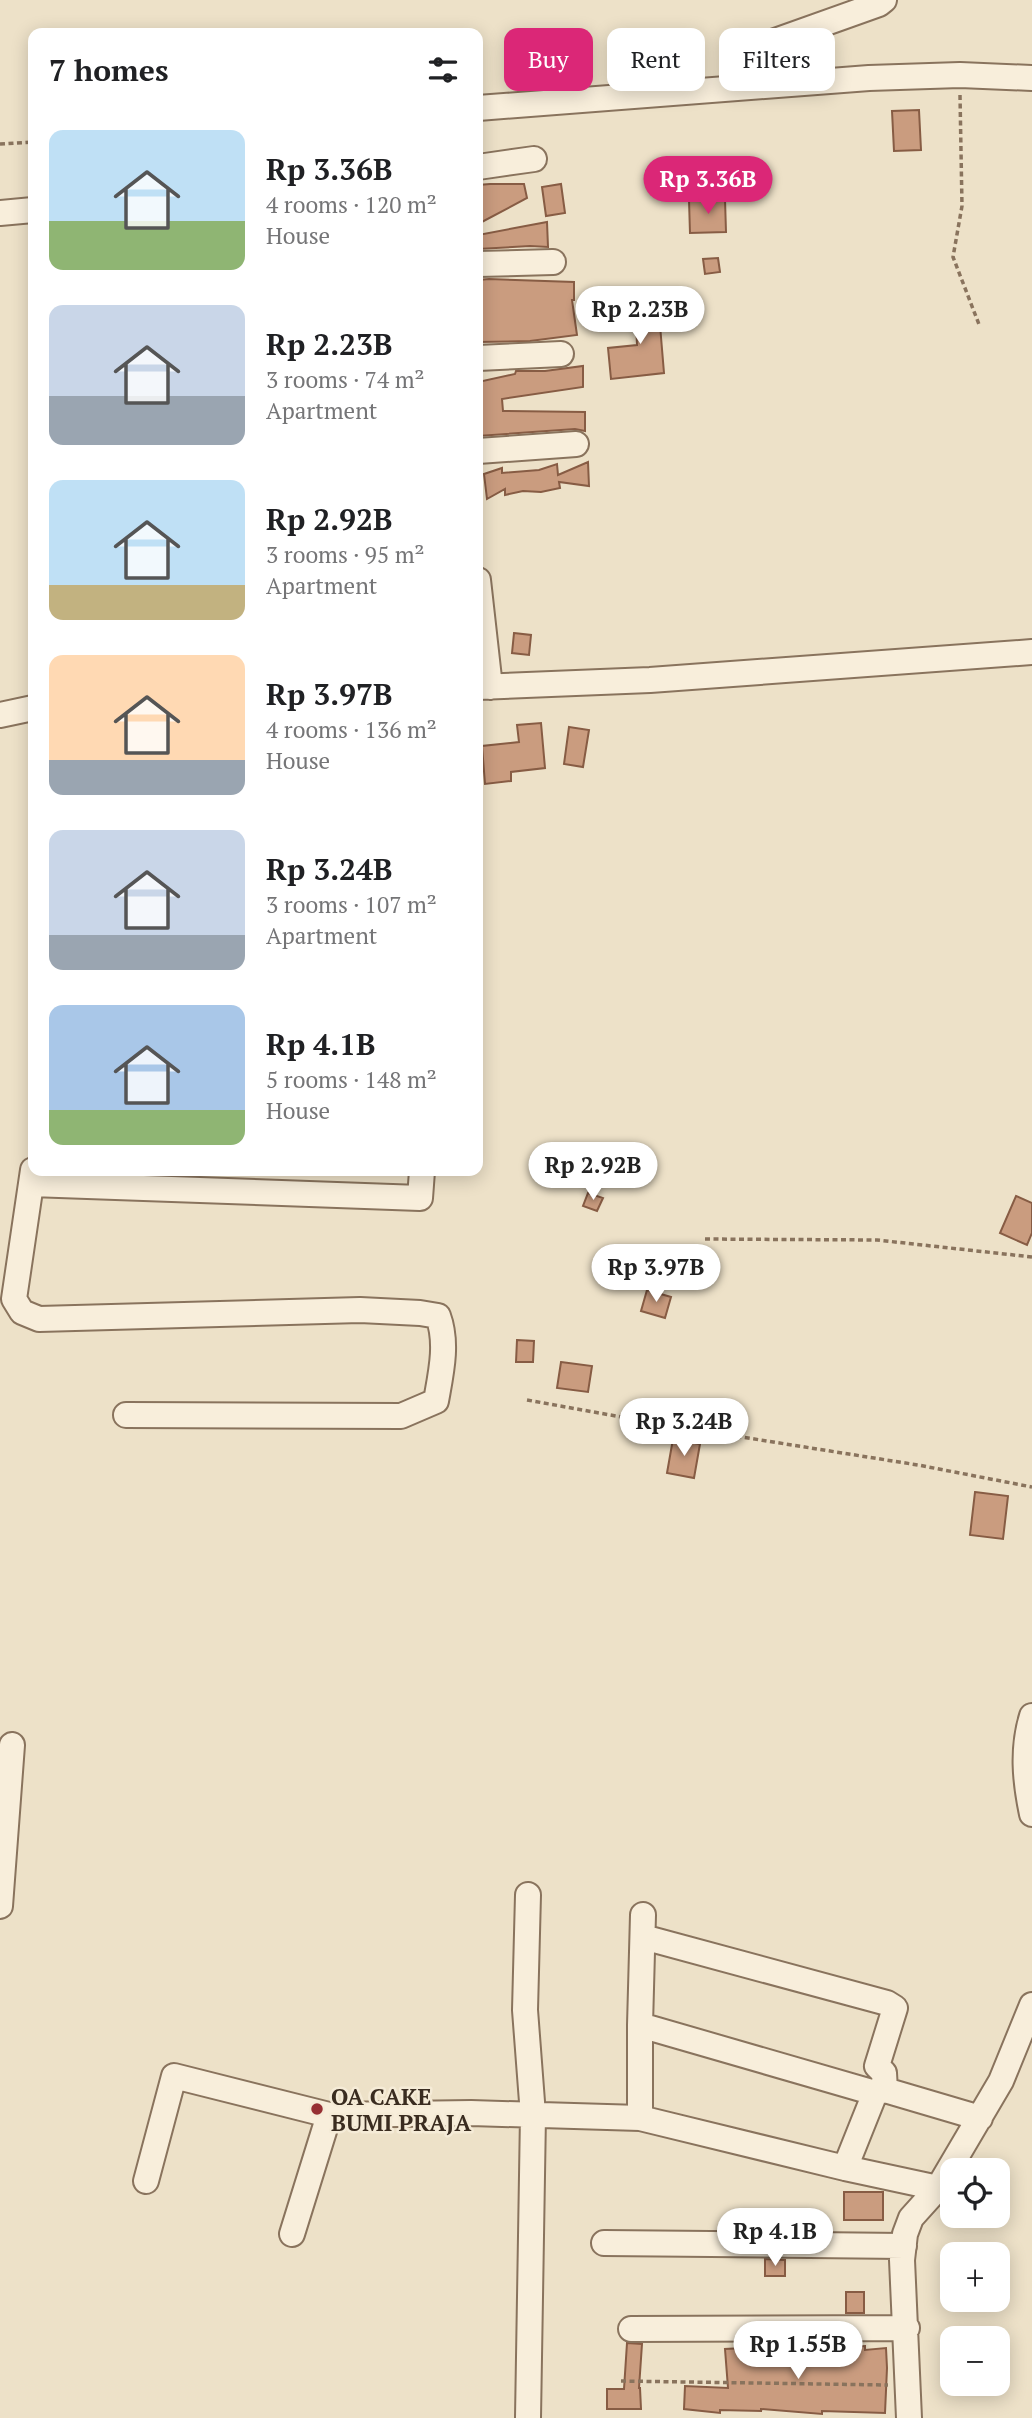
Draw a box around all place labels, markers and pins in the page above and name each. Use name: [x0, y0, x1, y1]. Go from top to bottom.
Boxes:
pin: Rp 3.36B: [636, 156, 780, 216]
pin: Rp 2.23B: [568, 286, 712, 346]
pin: Rp 2.92B: [521, 1142, 665, 1202]
pin: Rp 3.97B: [584, 1244, 728, 1304]
pin: Rp 3.24B: [612, 1398, 756, 1458]
place label: OA CAKE BUMI PRAJA: [331, 2081, 471, 2138]
marker: OA CAKE BUMI PRAJA: [309, 2101, 325, 2117]
pin: Rp 4.1B: [710, 2208, 840, 2268]
pin: Rp 1.55B: [726, 2322, 870, 2381]

